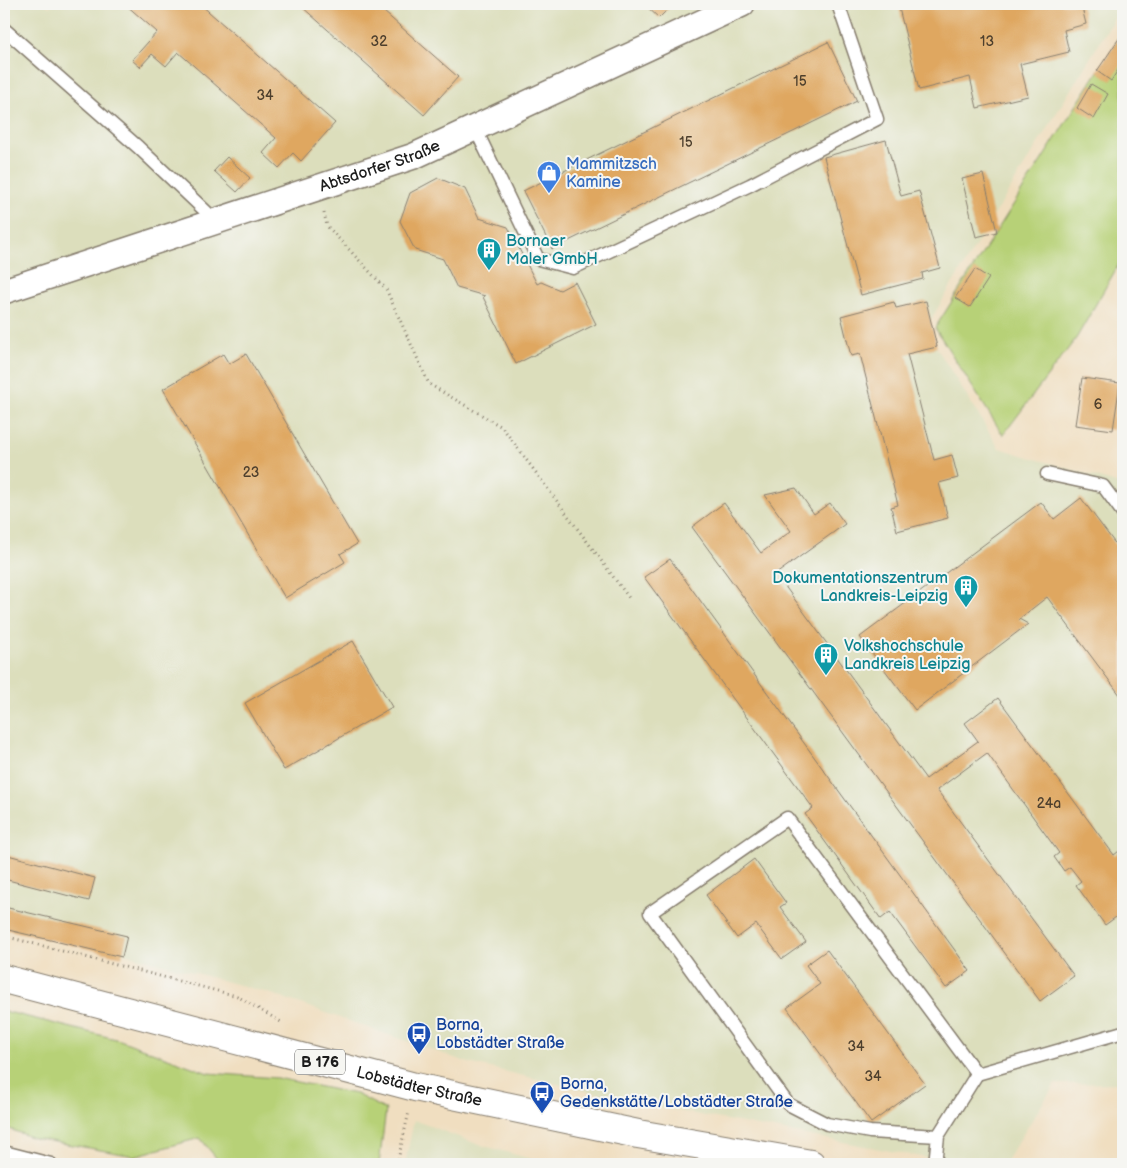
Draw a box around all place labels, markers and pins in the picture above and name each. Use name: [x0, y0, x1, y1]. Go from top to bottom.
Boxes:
place label: Mammitzsch Kamine: [566, 155, 657, 192]
shop icon: Mammitzsch Kamine: [536, 160, 562, 194]
place label: Bornaer Maler GmbH: [506, 232, 598, 269]
building icon: Bornaer Maler GmbH: [476, 237, 502, 271]
place label: Dokumentationszentrum Landkreis-Leipzig: [772, 569, 948, 606]
building icon: Dokumentationszentrum Landkreis-Leipzig: [953, 574, 979, 608]
place label: Volkshochschule Landkreis Leipzig: [844, 637, 970, 674]
building icon: Volkshochschule Landkreis Leipzig: [813, 642, 839, 676]
place label: Borna, Lobstädter Straße: [436, 1016, 565, 1053]
bus stop icon: Borna, Lobstädter Straße: [406, 1021, 432, 1055]
place label: Borna, Gedenkstätte/Lobstädter Straße: [560, 1075, 794, 1112]
bus stop icon: Borna, Gedenkstätte/Lobstädter Straße: [529, 1080, 555, 1114]

